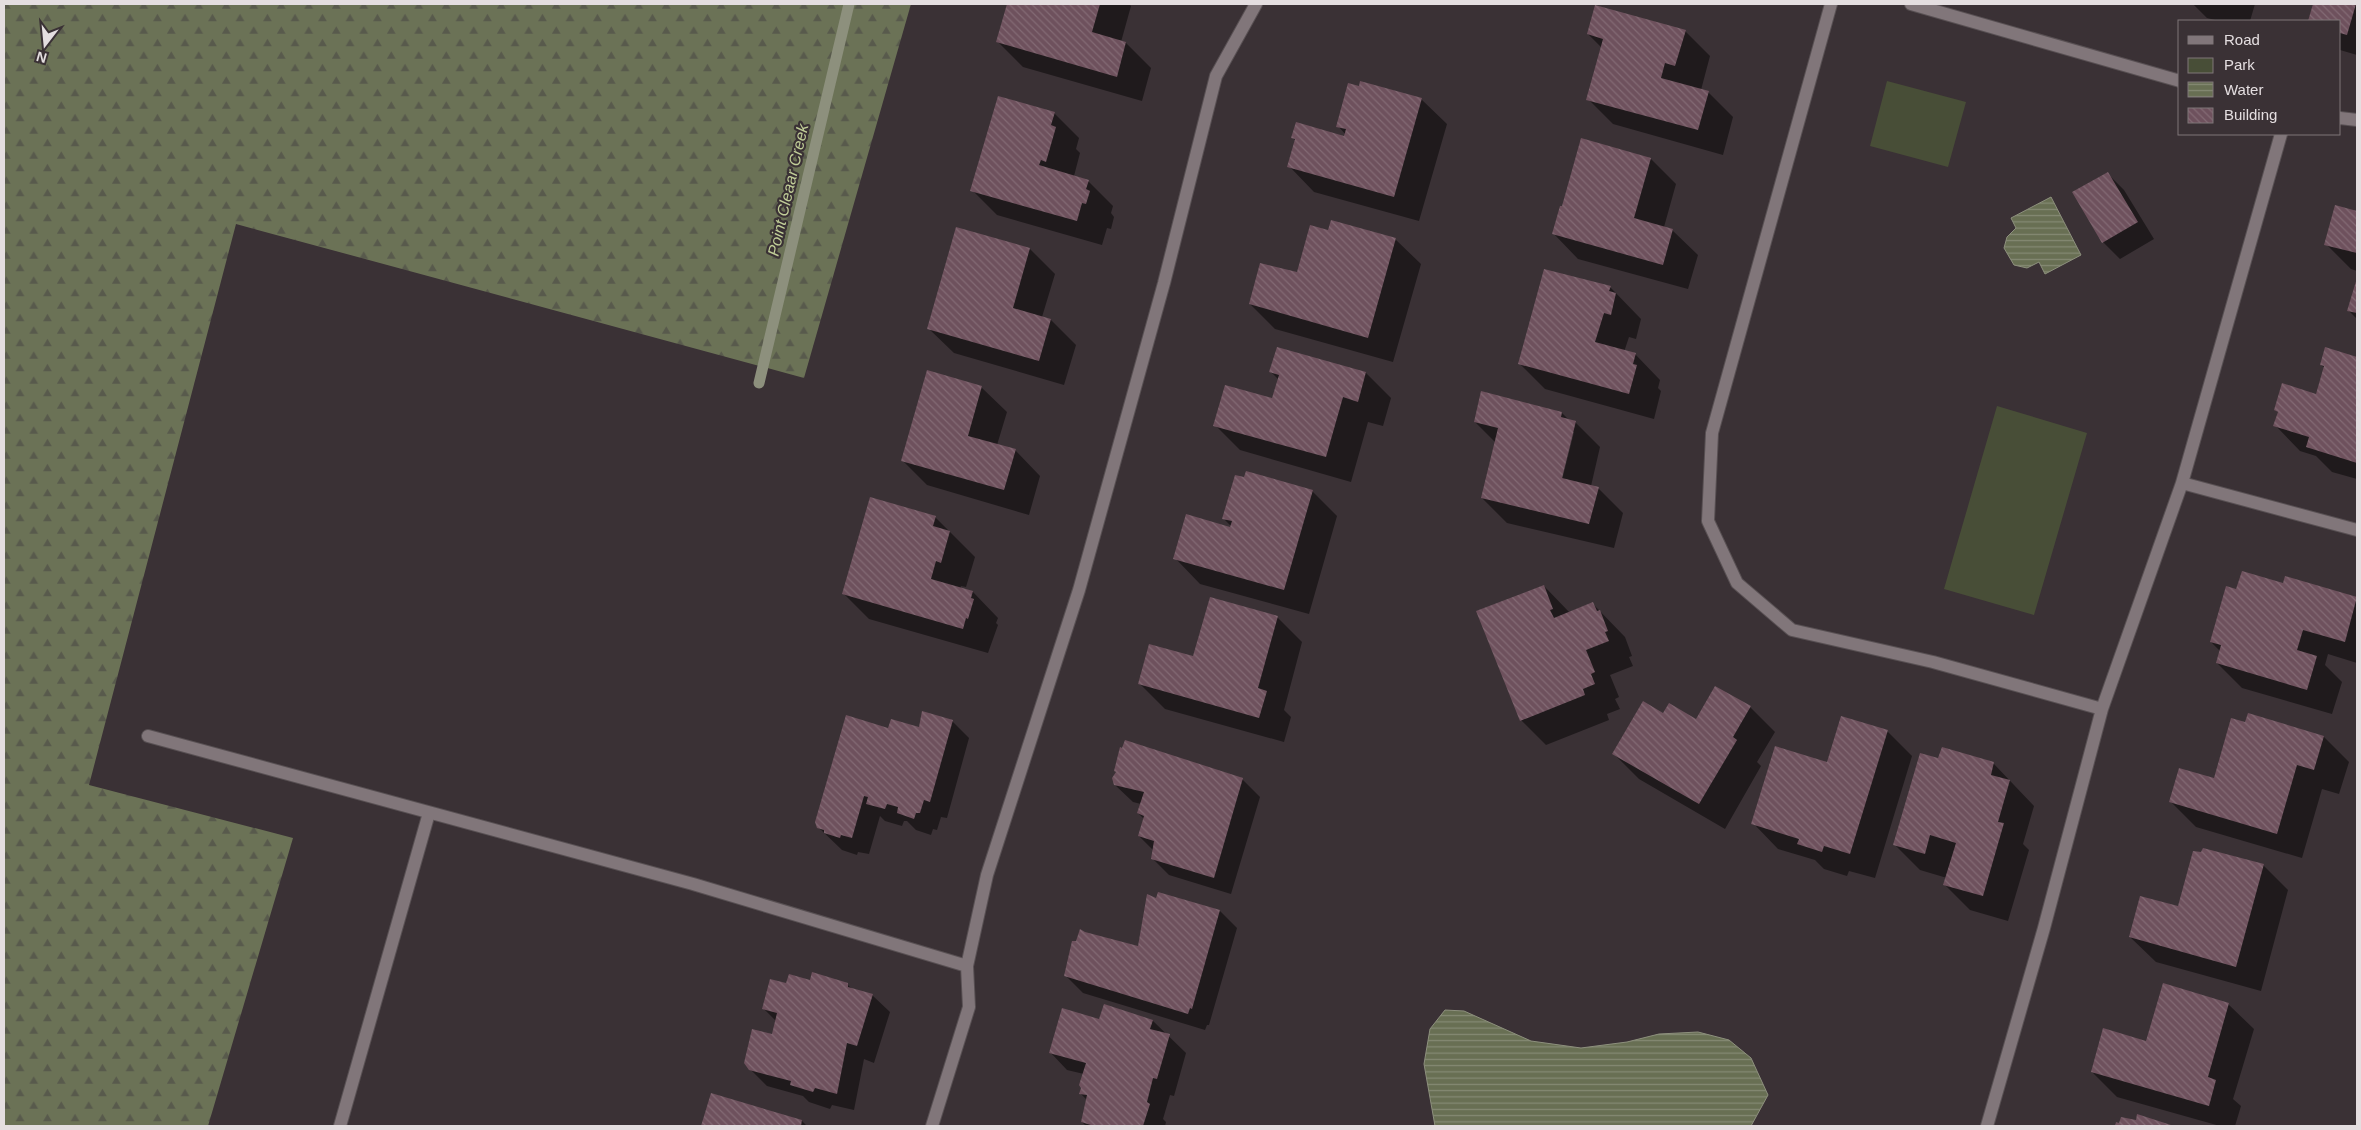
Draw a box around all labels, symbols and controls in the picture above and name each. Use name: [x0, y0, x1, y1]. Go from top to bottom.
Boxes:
north arrow: [20, 20, 70, 70]
legend: [2178, 20, 2341, 135]
text: Road: [2224, 31, 2260, 48]
text: N: [34, 48, 48, 67]
text: Park: [2224, 56, 2255, 73]
text: Water: [2224, 81, 2263, 98]
text: Building: [2224, 106, 2277, 123]
water label: Point Cleaar Creek: [765, 121, 812, 258]

